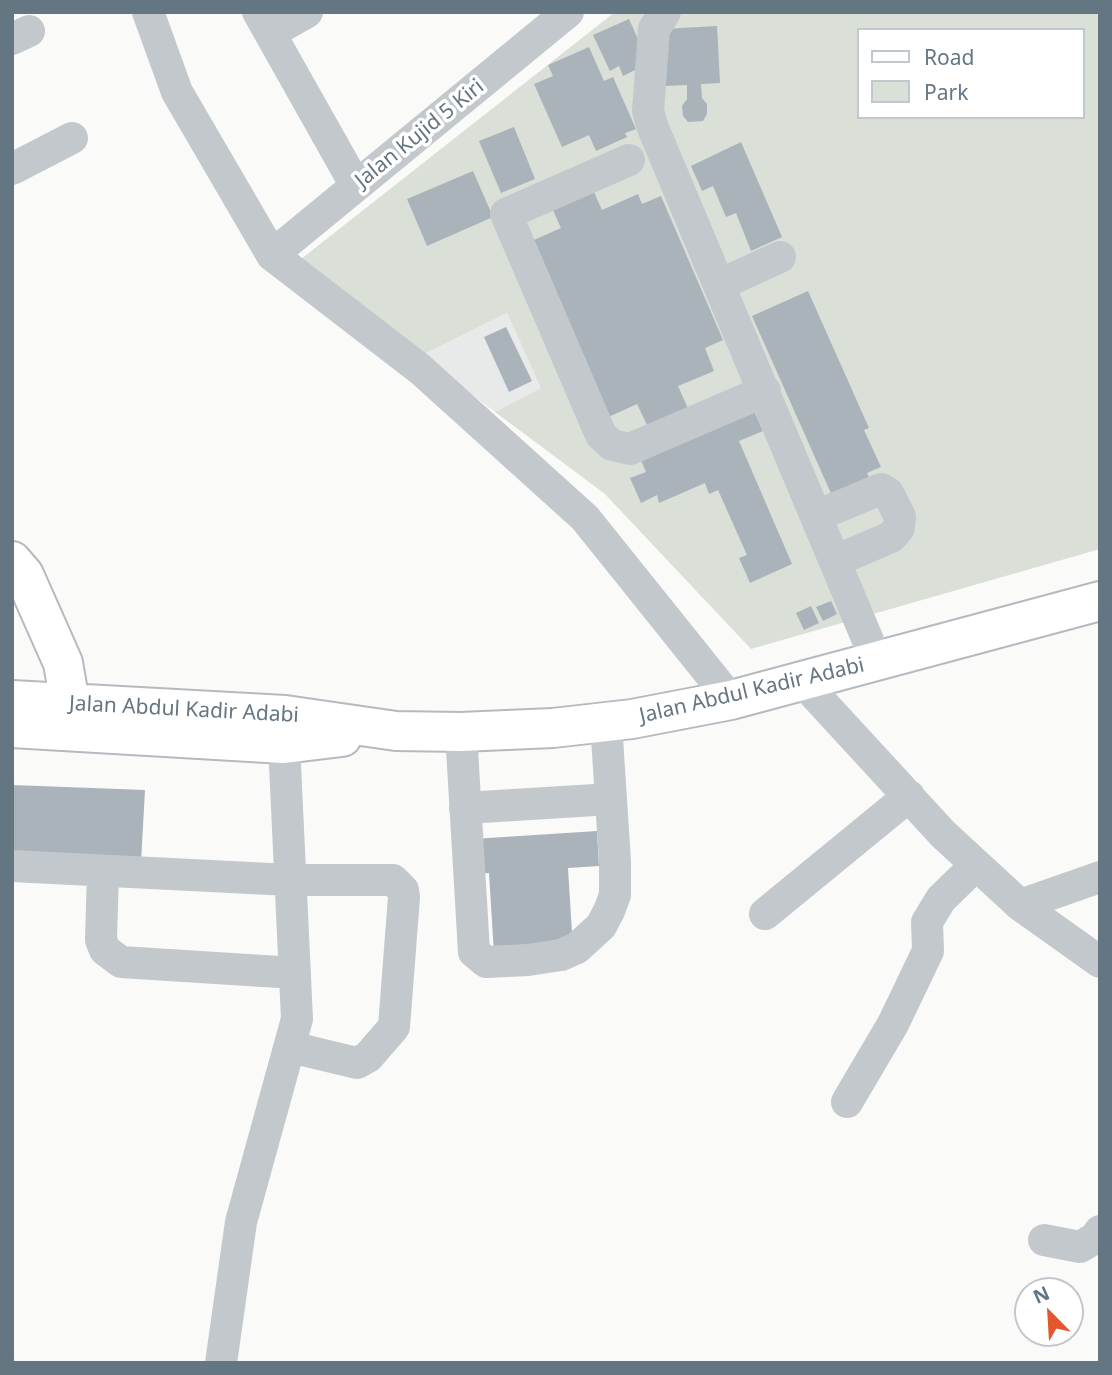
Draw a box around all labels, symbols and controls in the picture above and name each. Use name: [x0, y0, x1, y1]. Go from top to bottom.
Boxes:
legend: [856, 28, 1084, 119]
text: Road: [924, 43, 974, 71]
street label: Jalan Kujid 5 Kiri: [351, 74, 489, 194]
text: Park: [924, 78, 968, 106]
street label: Jalan Abdul Kadir Adabi: [637, 653, 867, 729]
street label: Jalan Abdul Kadir Adabi: [69, 691, 299, 729]
north arrow: [1014, 1277, 1084, 1347]
text: N: [1029, 1280, 1054, 1310]

